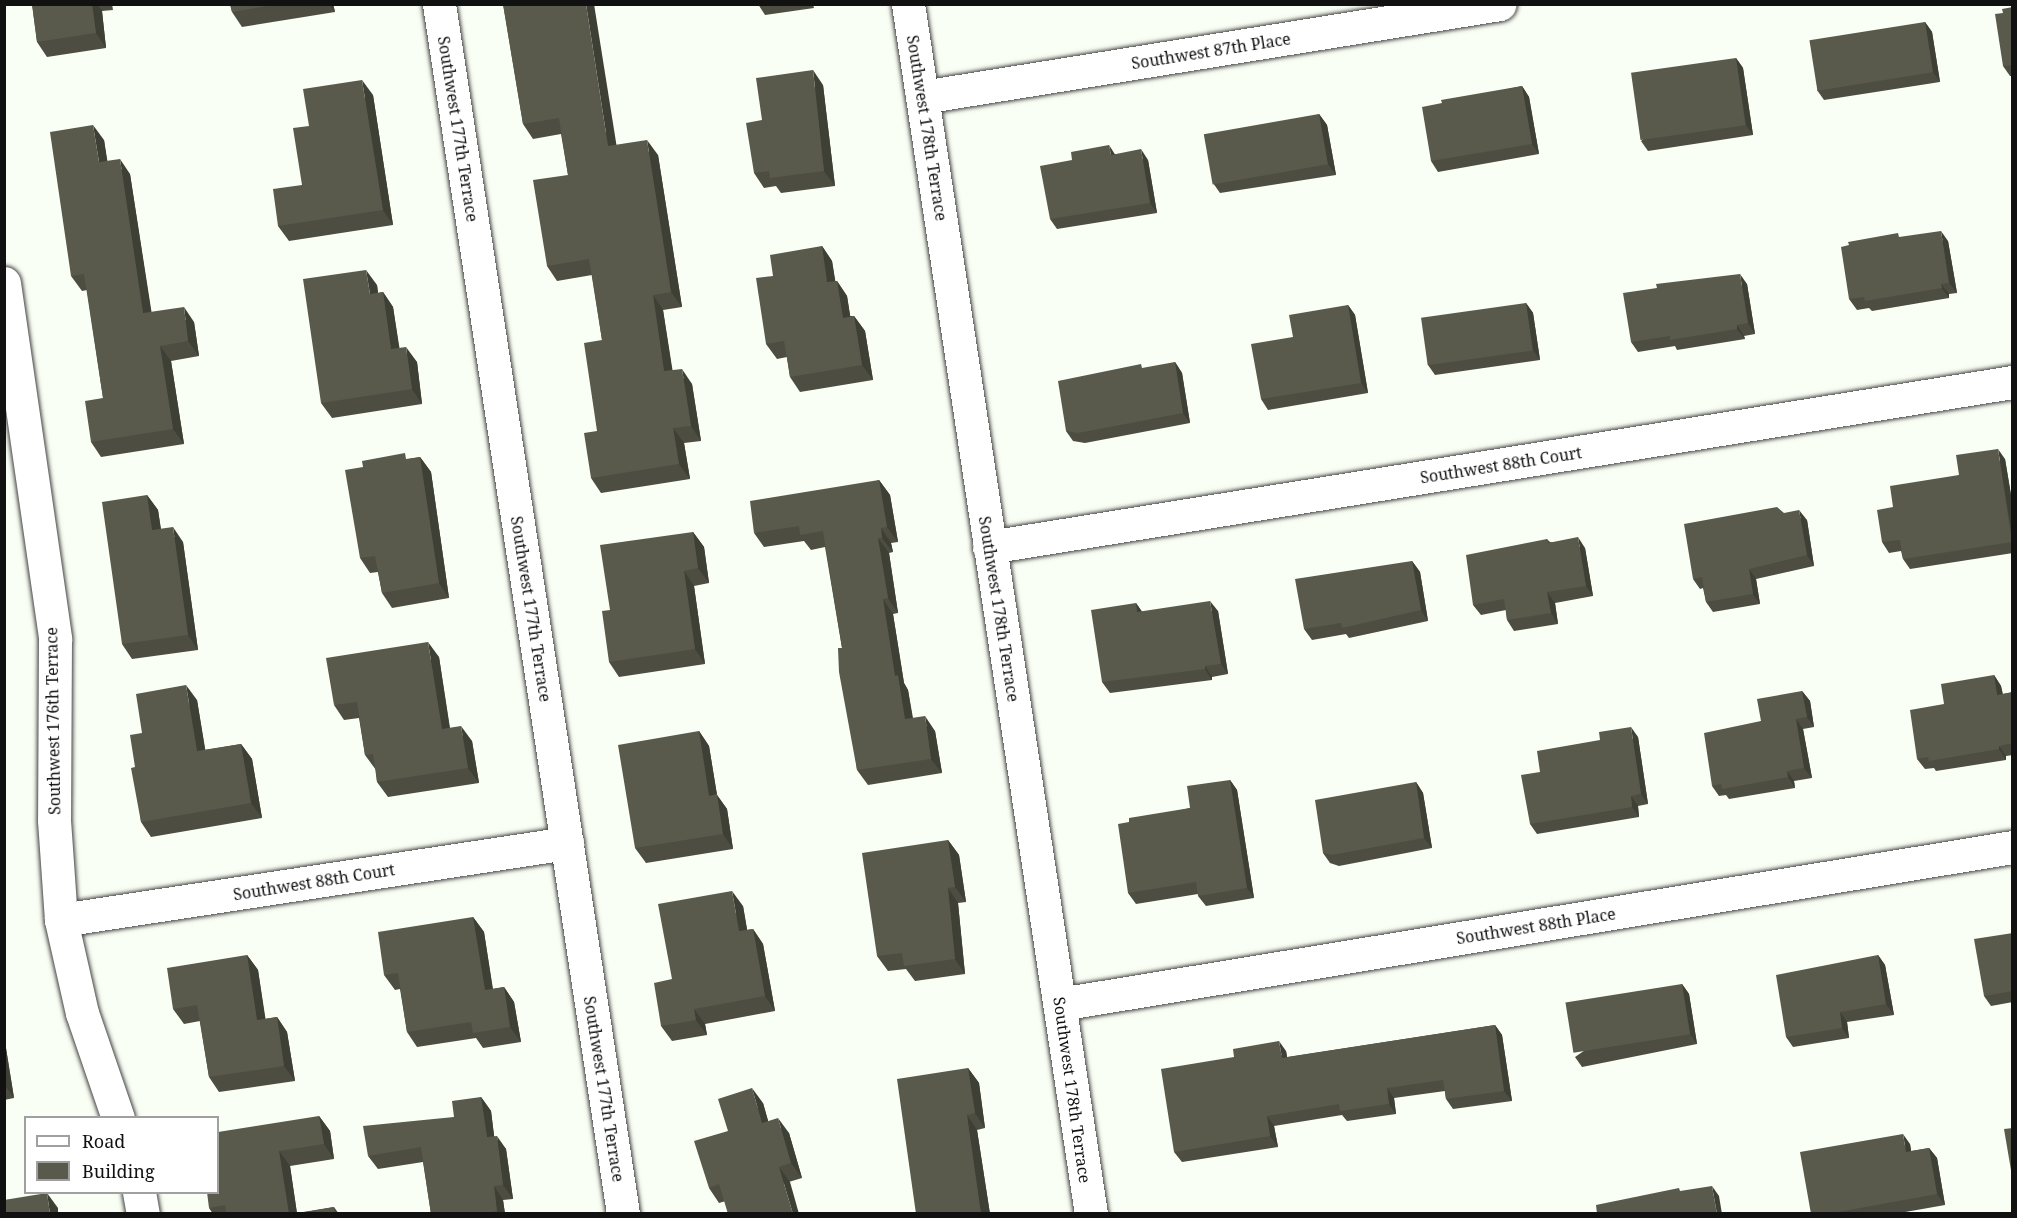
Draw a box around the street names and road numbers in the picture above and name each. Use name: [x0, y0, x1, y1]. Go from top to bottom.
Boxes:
street label: Southwest 87th Place: [1130, 29, 1292, 73]
street label: Southwest 178th Terrace: [903, 34, 951, 222]
street label: Southwest 177th Terrace: [434, 35, 482, 223]
street label: Southwest 88th Court: [1419, 443, 1583, 487]
street label: Southwest 177th Terrace: [507, 515, 555, 703]
street label: Southwest 178th Terrace: [975, 515, 1023, 703]
street label: Southwest 176th Terrace: [42, 627, 64, 815]
street label: Southwest 88th Court: [232, 860, 396, 904]
street label: Southwest 88th Place: [1455, 904, 1617, 948]
street label: Southwest 177th Terrace: [580, 995, 628, 1183]
street label: Southwest 178th Terrace: [1049, 996, 1095, 1184]

